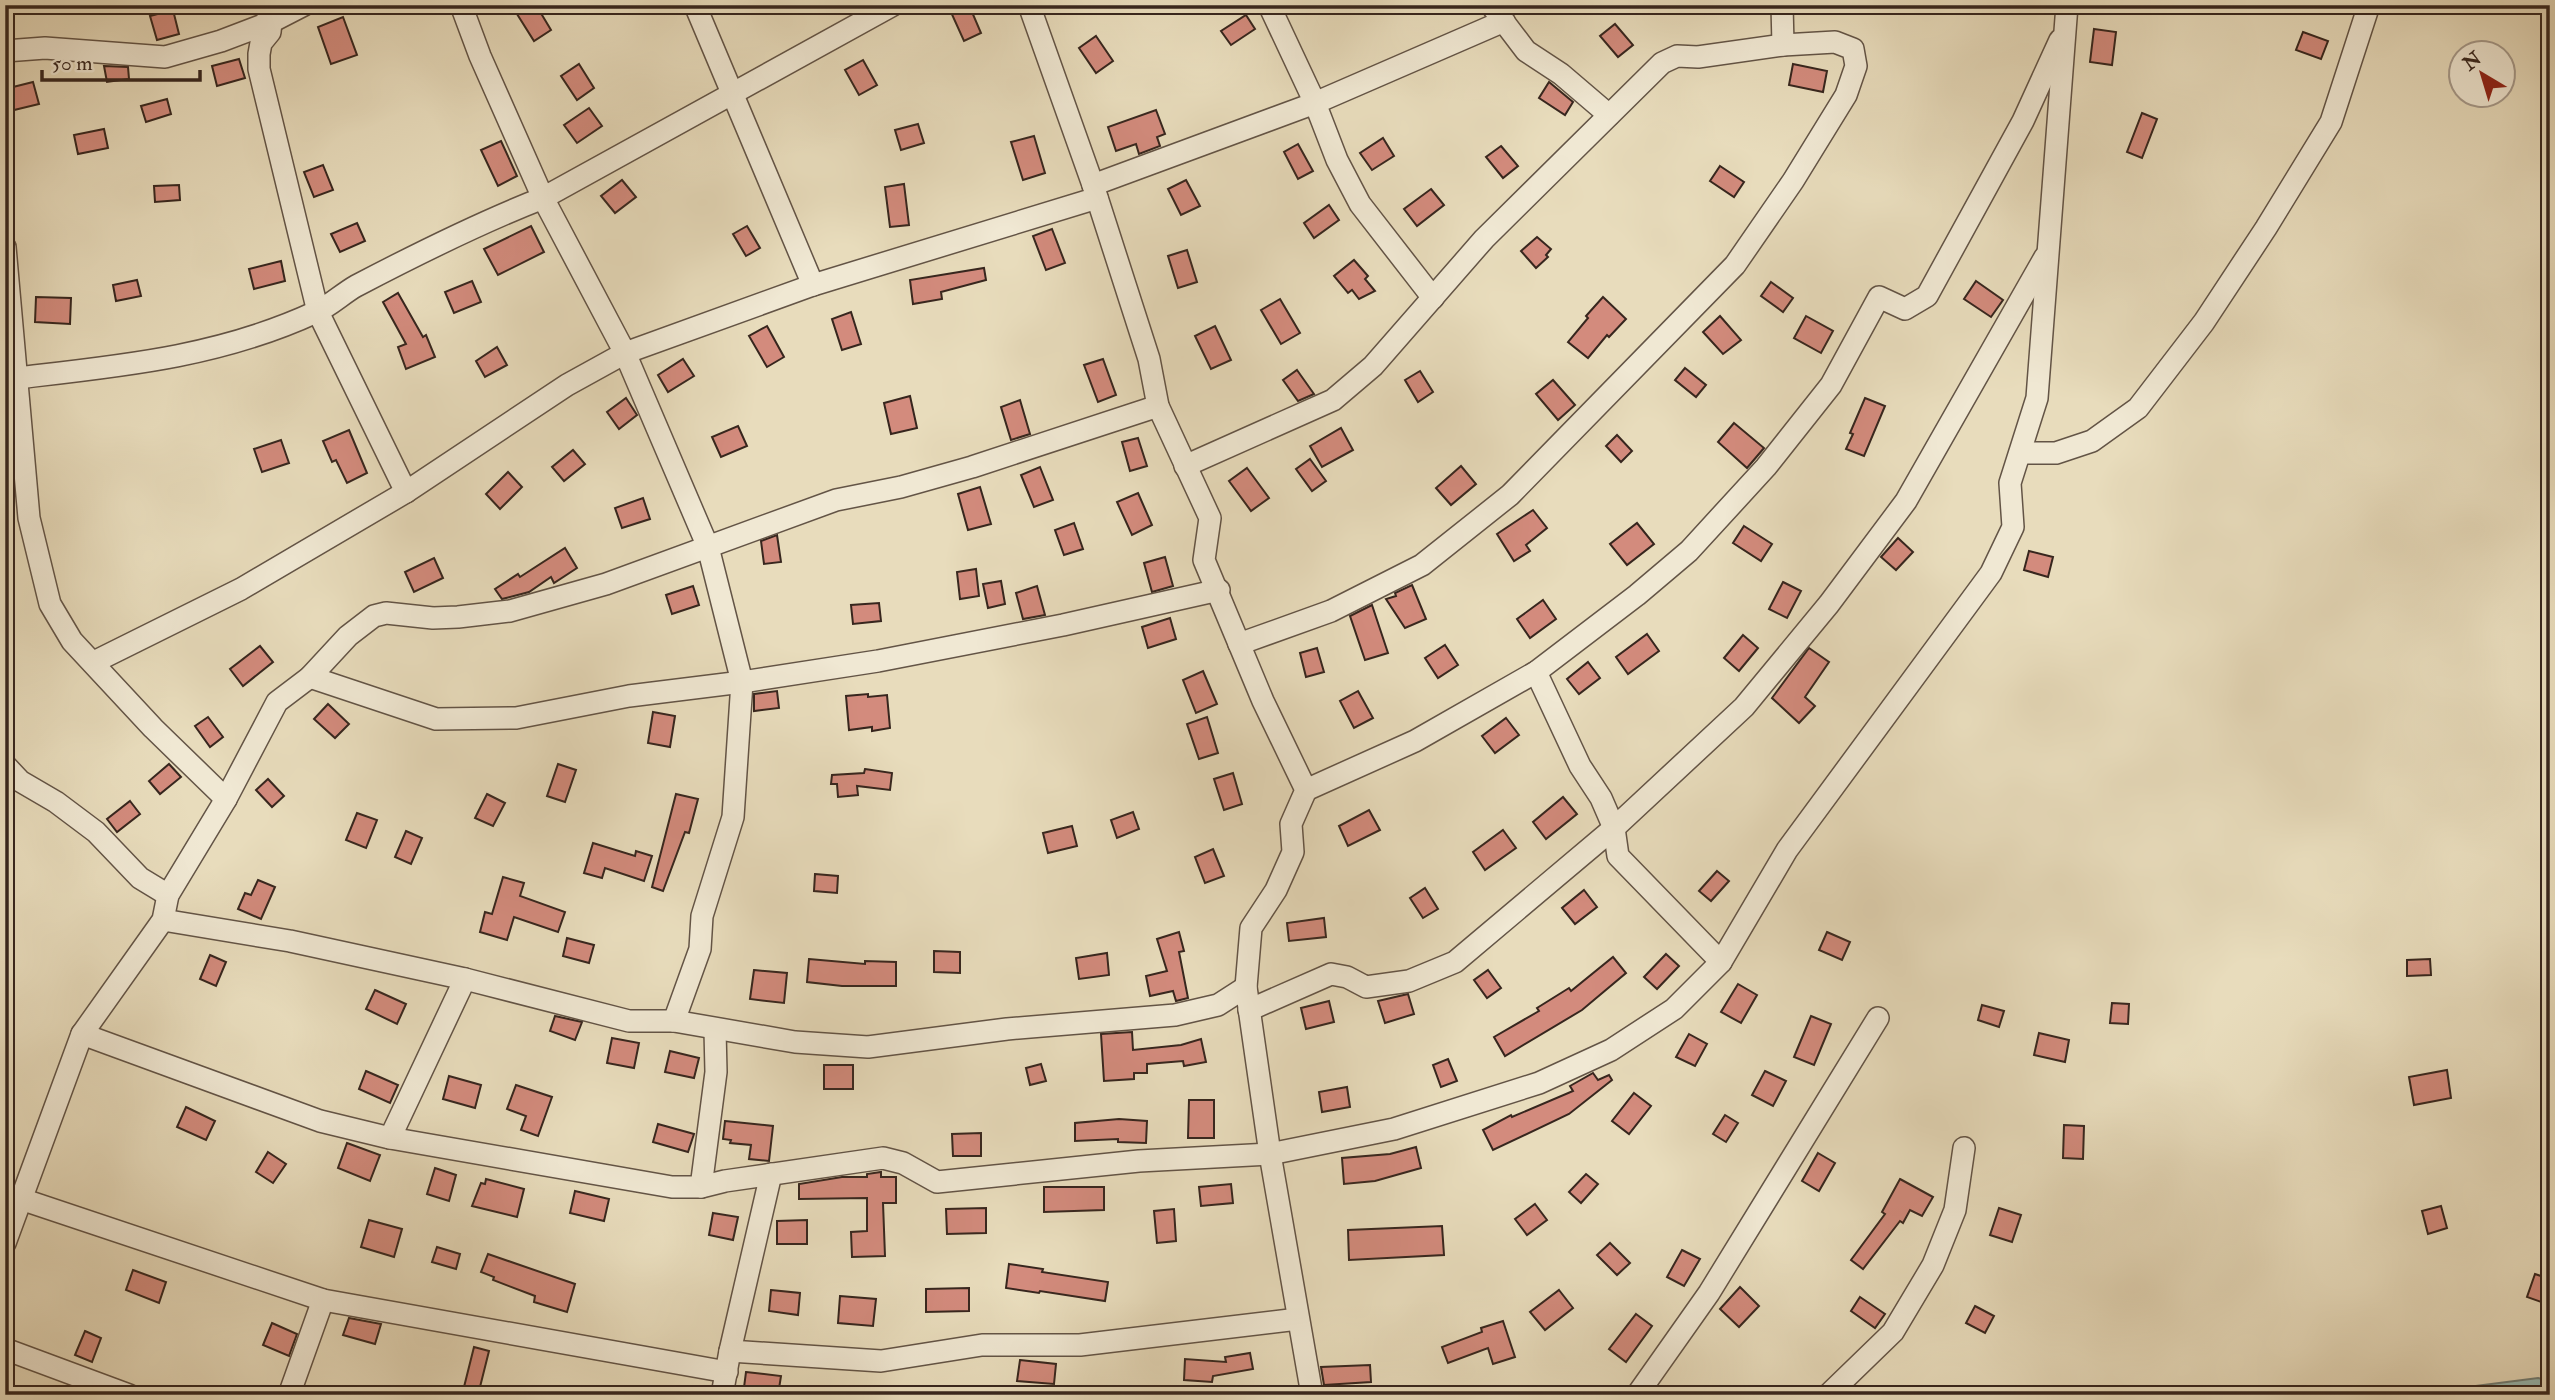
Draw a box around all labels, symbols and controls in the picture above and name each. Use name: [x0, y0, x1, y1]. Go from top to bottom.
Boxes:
scale bar: [42, 38, 200, 82]
north arrow: [2446, 38, 2516, 108]
text: N: [2457, 46, 2487, 77]
text: 50 m: [52, 50, 93, 77]

